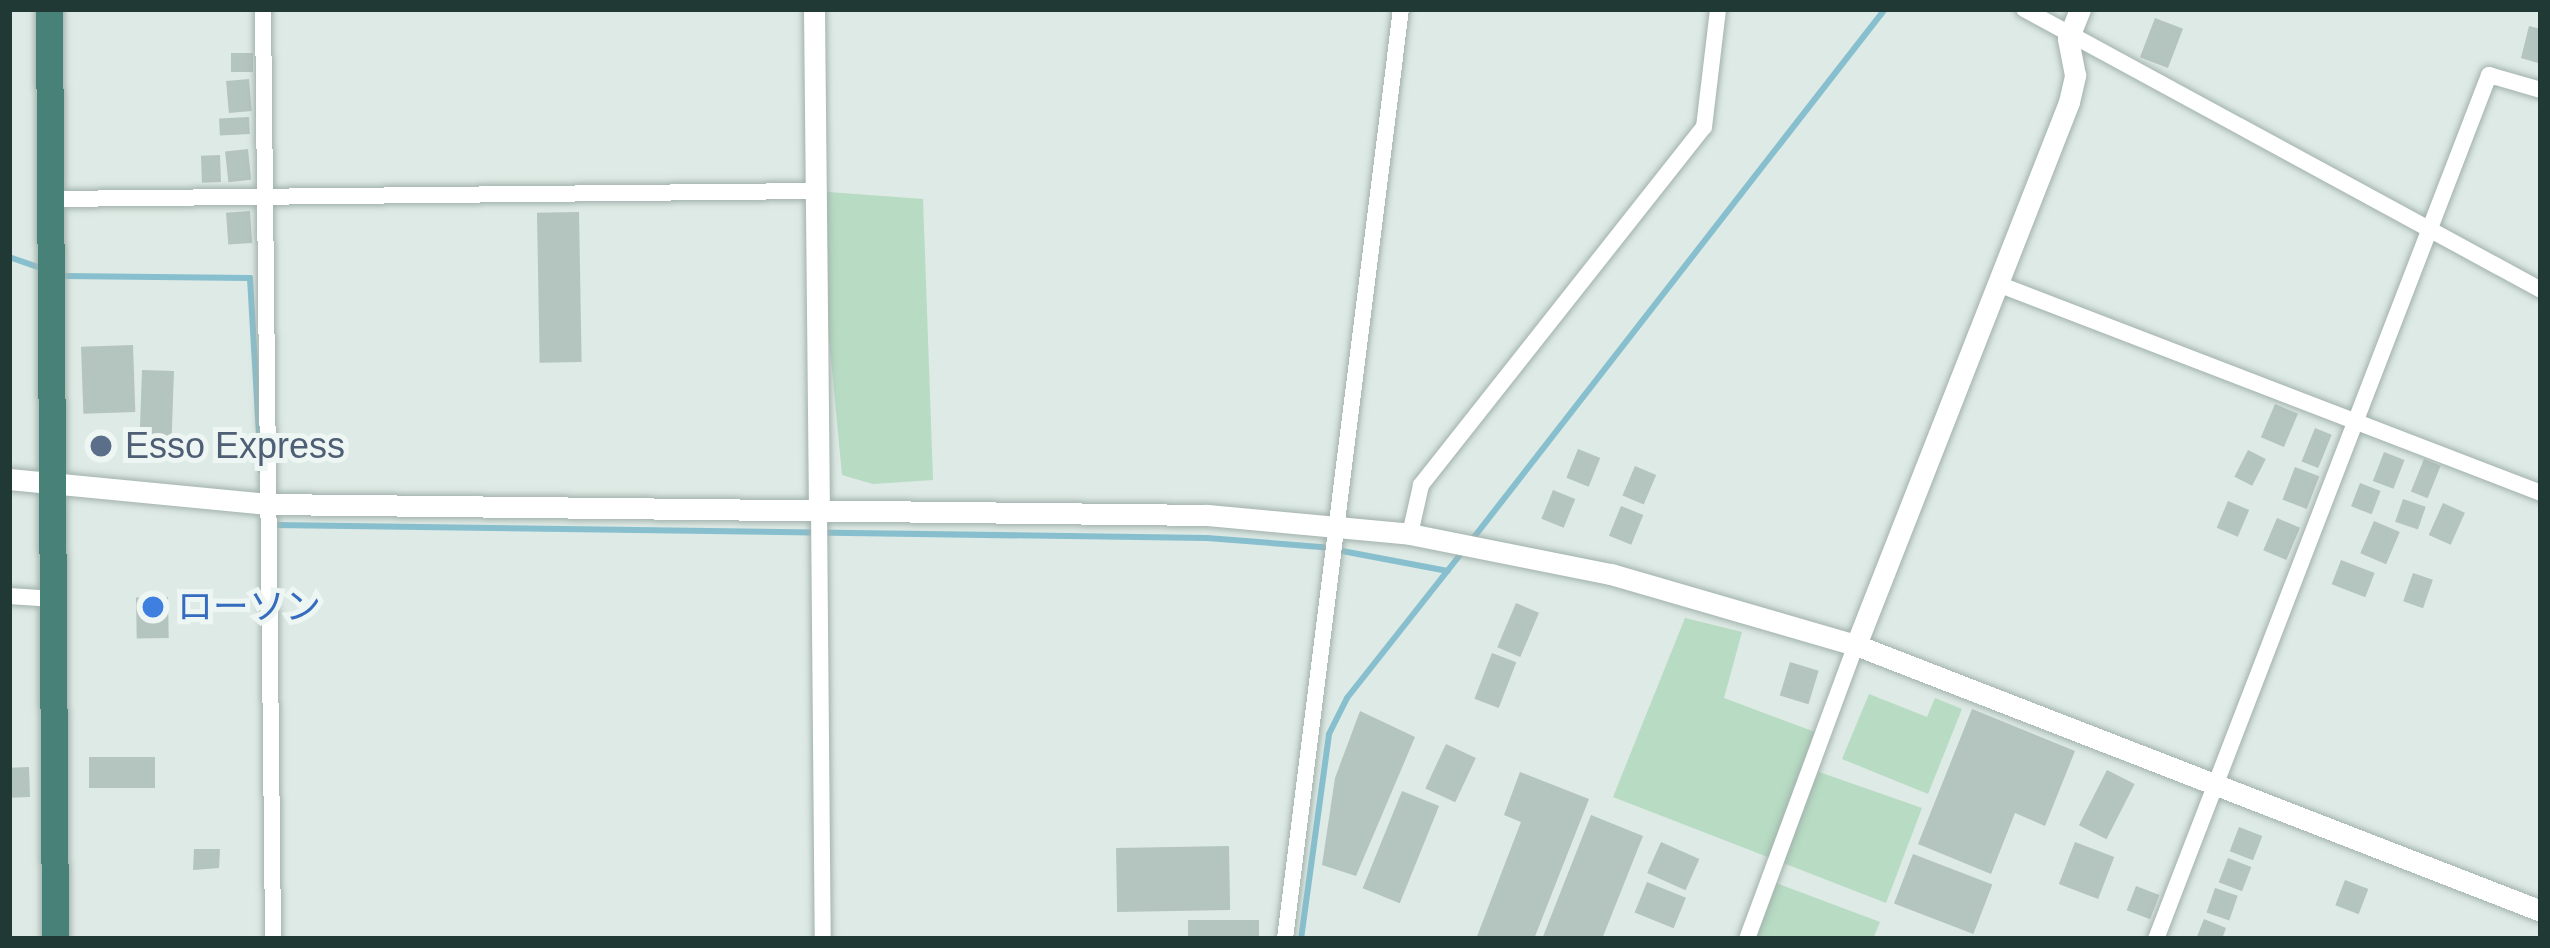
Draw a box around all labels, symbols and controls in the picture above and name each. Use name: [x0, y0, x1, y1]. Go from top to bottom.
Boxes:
place label: Esso Express: [125, 424, 345, 468]
marker: Esso Express: [88, 433, 114, 459]
place label: ローソン: [177, 585, 321, 629]
marker: ローソン: [140, 594, 166, 620]

